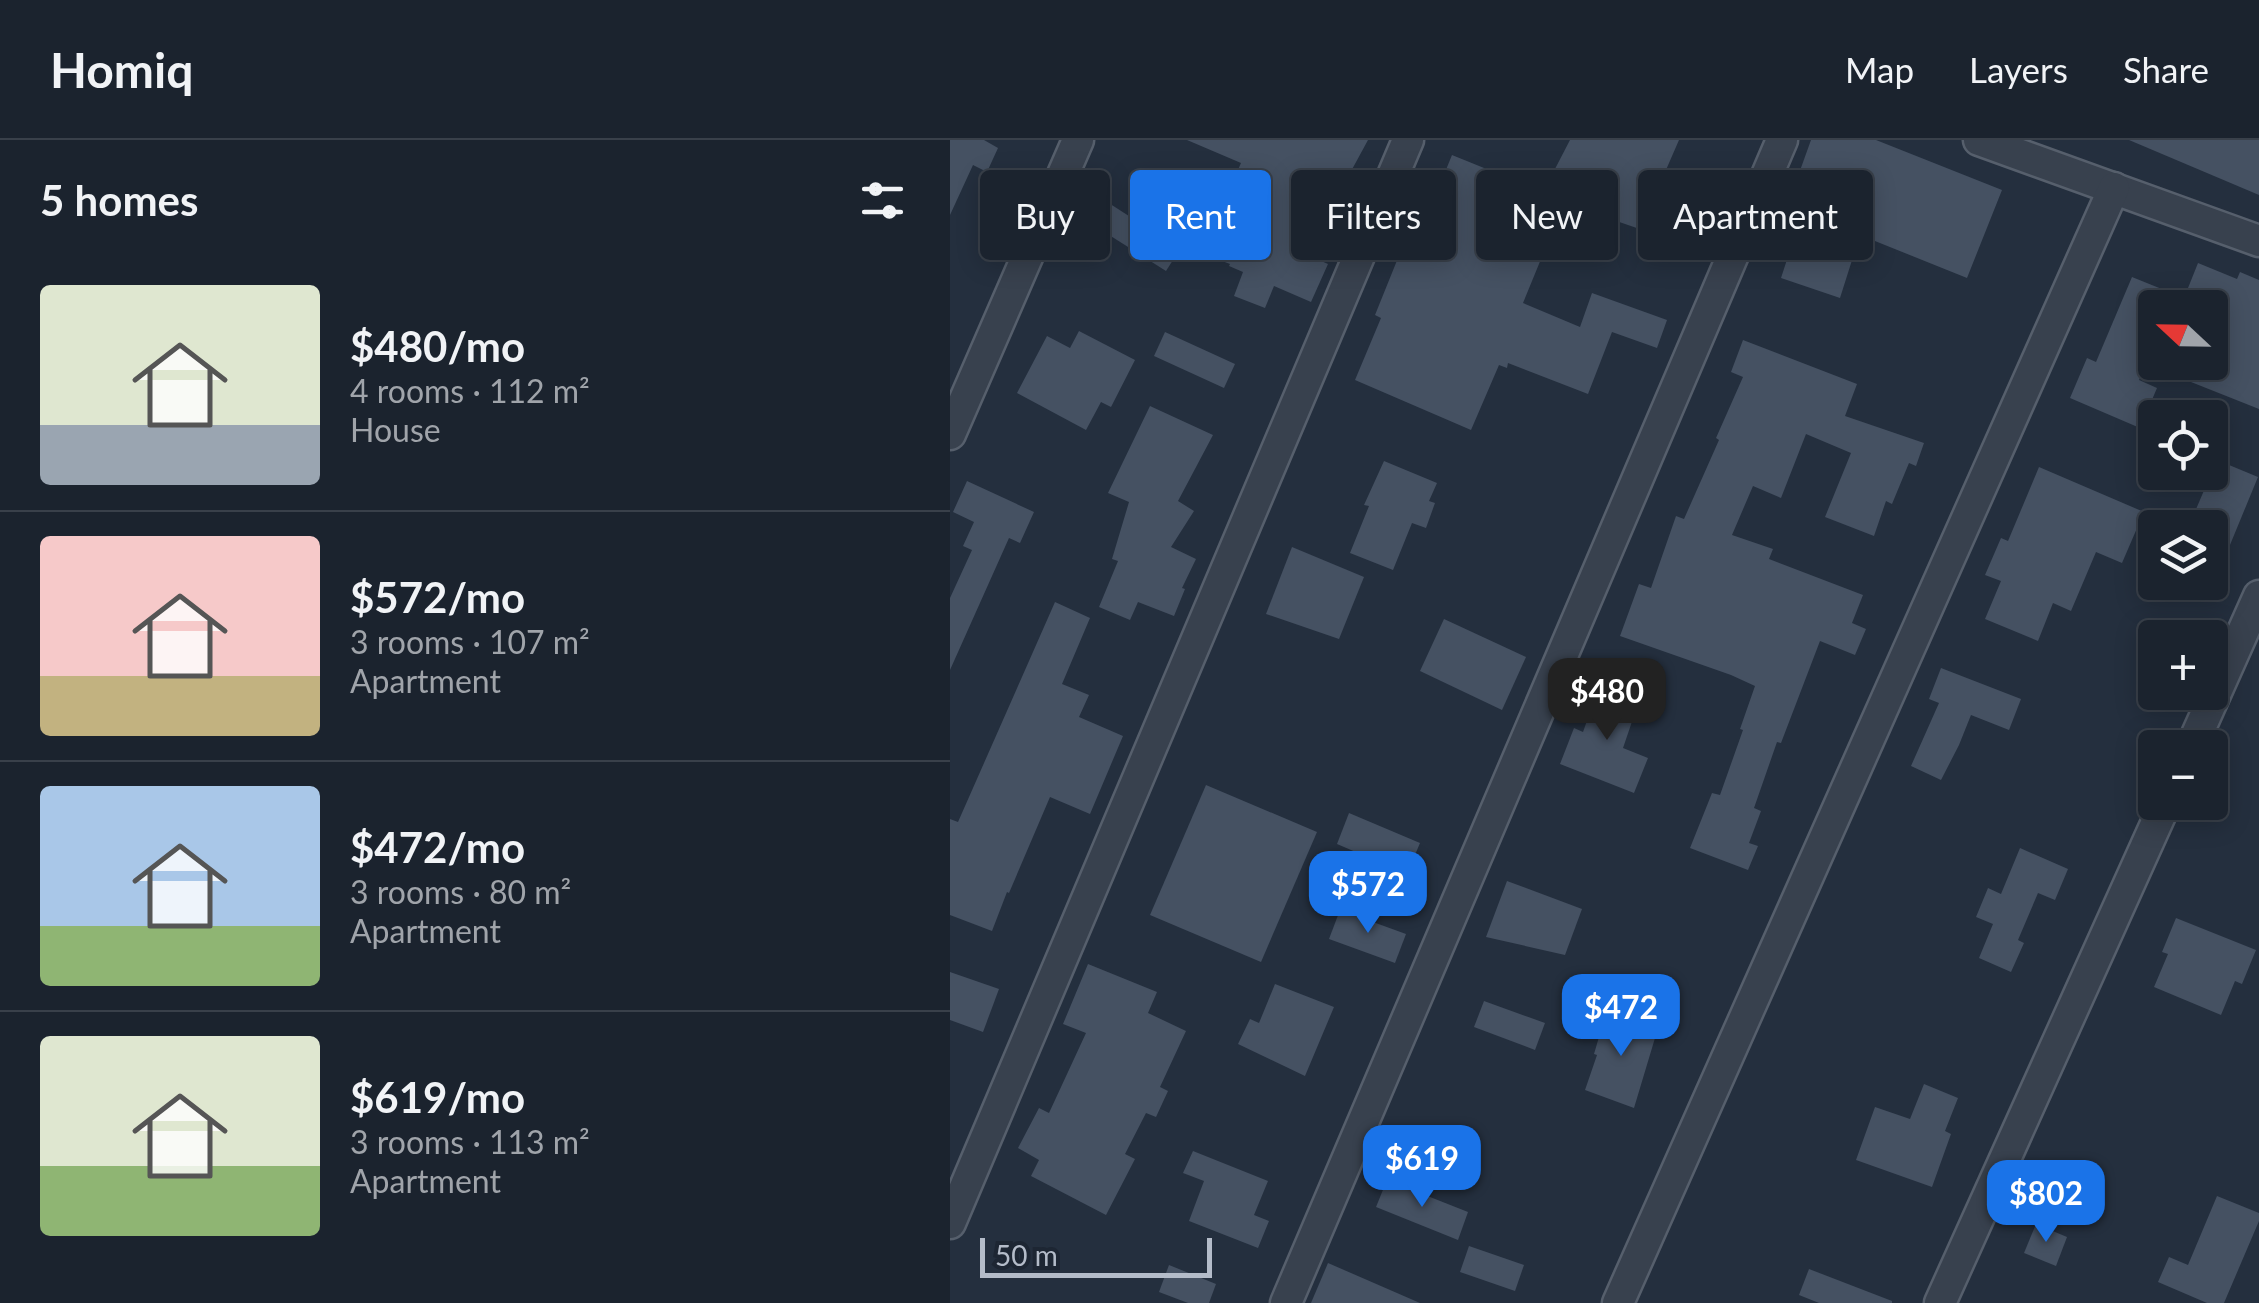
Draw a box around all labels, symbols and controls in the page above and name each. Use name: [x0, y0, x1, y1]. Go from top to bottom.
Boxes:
text: Homiq: [50, 41, 193, 98]
text: Map: [1845, 48, 1914, 90]
text: Layers: [1969, 48, 2068, 90]
text: Share: [2123, 48, 2209, 90]
chip: Buy: [980, 170, 1110, 260]
chip: Rent: [1130, 170, 1271, 260]
chip: Filters: [1291, 170, 1456, 260]
chip: New: [1476, 170, 1618, 260]
chip: Apartment: [1638, 170, 1873, 260]
icon: filters: [855, 173, 910, 228]
text: 5 homes: [40, 175, 198, 225]
north arrow: [2138, 290, 2228, 380]
map controls: [2138, 290, 2228, 820]
text: $480/mo: [350, 321, 525, 371]
icon: home: [120, 325, 240, 445]
text: 4 rooms · 112 m²: [350, 371, 590, 410]
button: locate: [2138, 400, 2228, 490]
text: House: [350, 410, 441, 449]
button: layers: [2138, 510, 2228, 600]
text: $572/mo: [350, 572, 525, 622]
icon: home: [120, 576, 240, 696]
button: +: [2138, 620, 2228, 710]
text: 3 rooms · 107 m²: [350, 622, 590, 661]
pin: $480: [1548, 658, 1666, 743]
text: Apartment: [350, 661, 501, 700]
text: $480: [1570, 671, 1644, 710]
button: −: [2138, 730, 2228, 820]
text: $472/mo: [350, 822, 525, 872]
icon: home: [120, 826, 240, 946]
pin: $572: [1309, 851, 1427, 936]
text: $572: [1331, 864, 1405, 903]
text: 3 rooms · 80 m²: [350, 872, 571, 911]
text: Apartment: [350, 911, 501, 950]
pin: $472: [1562, 974, 1680, 1059]
text: $472: [1584, 987, 1658, 1026]
text: $619/mo: [350, 1072, 525, 1122]
icon: home: [120, 1076, 240, 1196]
text: 3 rooms · 113 m²: [350, 1122, 590, 1161]
pin: $619: [1363, 1125, 1481, 1210]
text: $619: [1385, 1138, 1459, 1177]
pin: $802: [1987, 1160, 2105, 1245]
text: Apartment: [350, 1161, 501, 1200]
text: $802: [2009, 1173, 2083, 1212]
scale bar: [980, 1233, 1212, 1278]
text: 50 m: [995, 1238, 1058, 1272]

